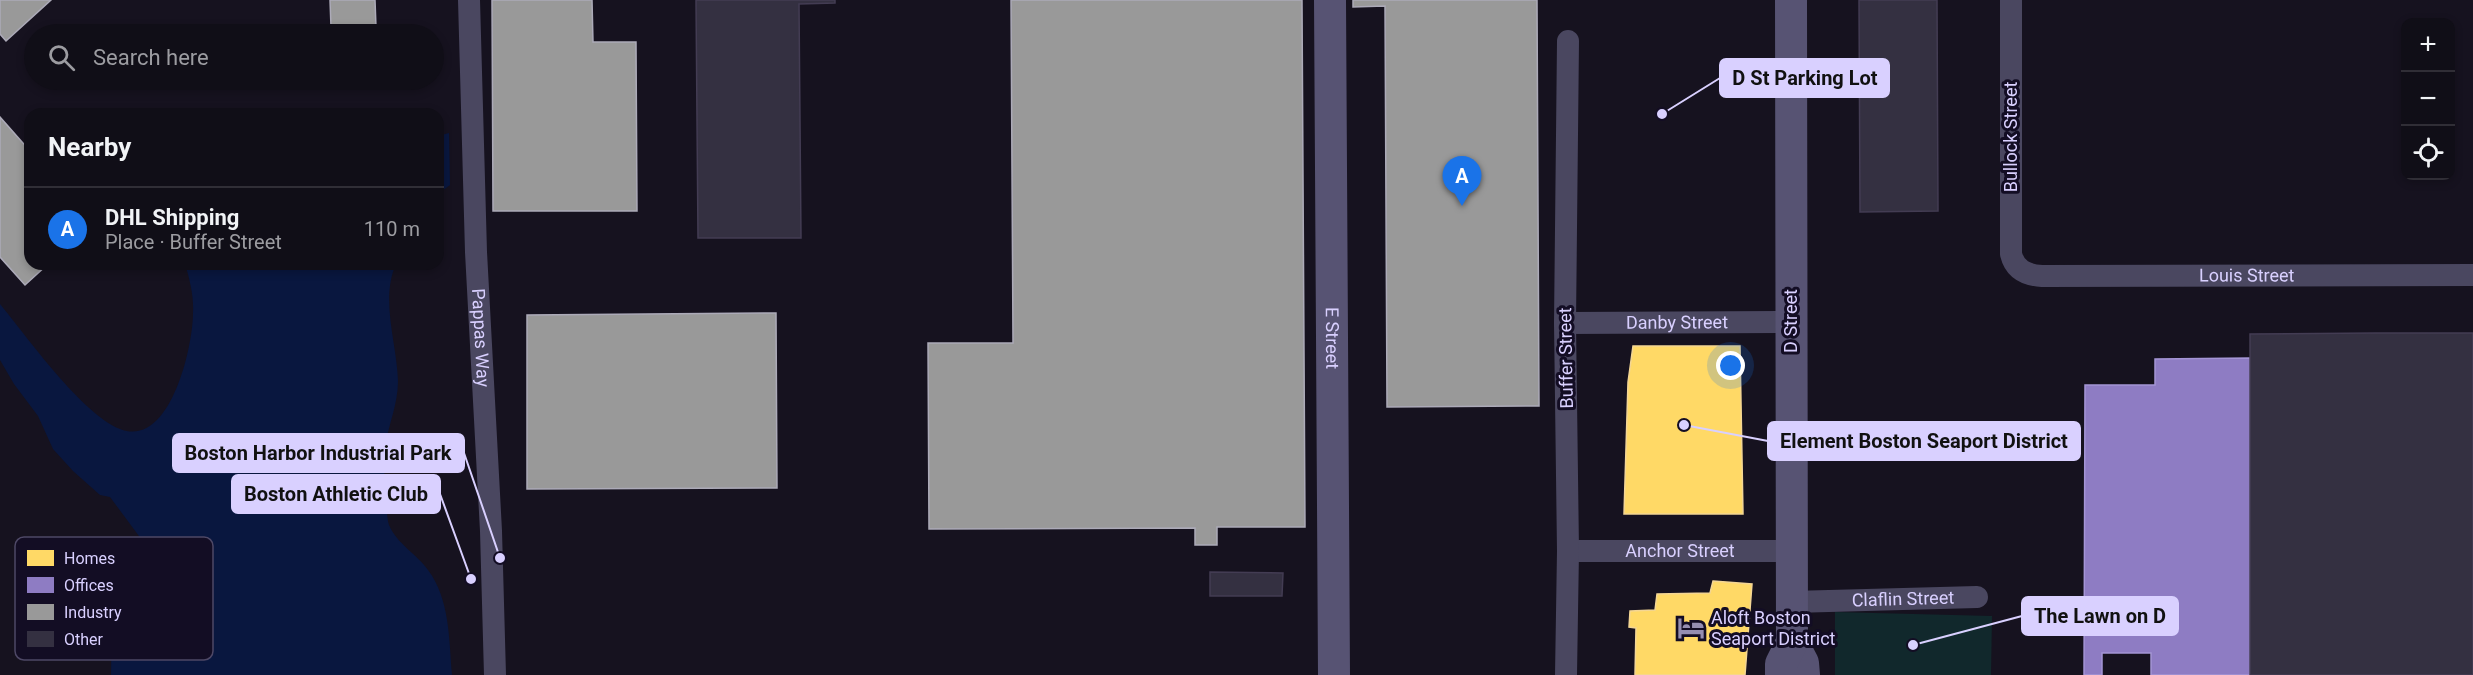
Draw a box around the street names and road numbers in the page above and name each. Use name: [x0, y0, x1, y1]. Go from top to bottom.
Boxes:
street label: Bullock Street: [2000, 82, 2021, 192]
street label: Louis Street: [2199, 264, 2295, 286]
street label: Pappas Way: [468, 288, 494, 388]
street label: D Street: [1780, 289, 1801, 353]
street label: E Street: [1322, 307, 1343, 369]
street label: Buffer Street: [1554, 307, 1577, 409]
street label: Danby Street: [1626, 311, 1728, 333]
street label: Anchor Street: [1625, 540, 1735, 561]
street label: Claflin Street: [1851, 587, 1955, 610]

